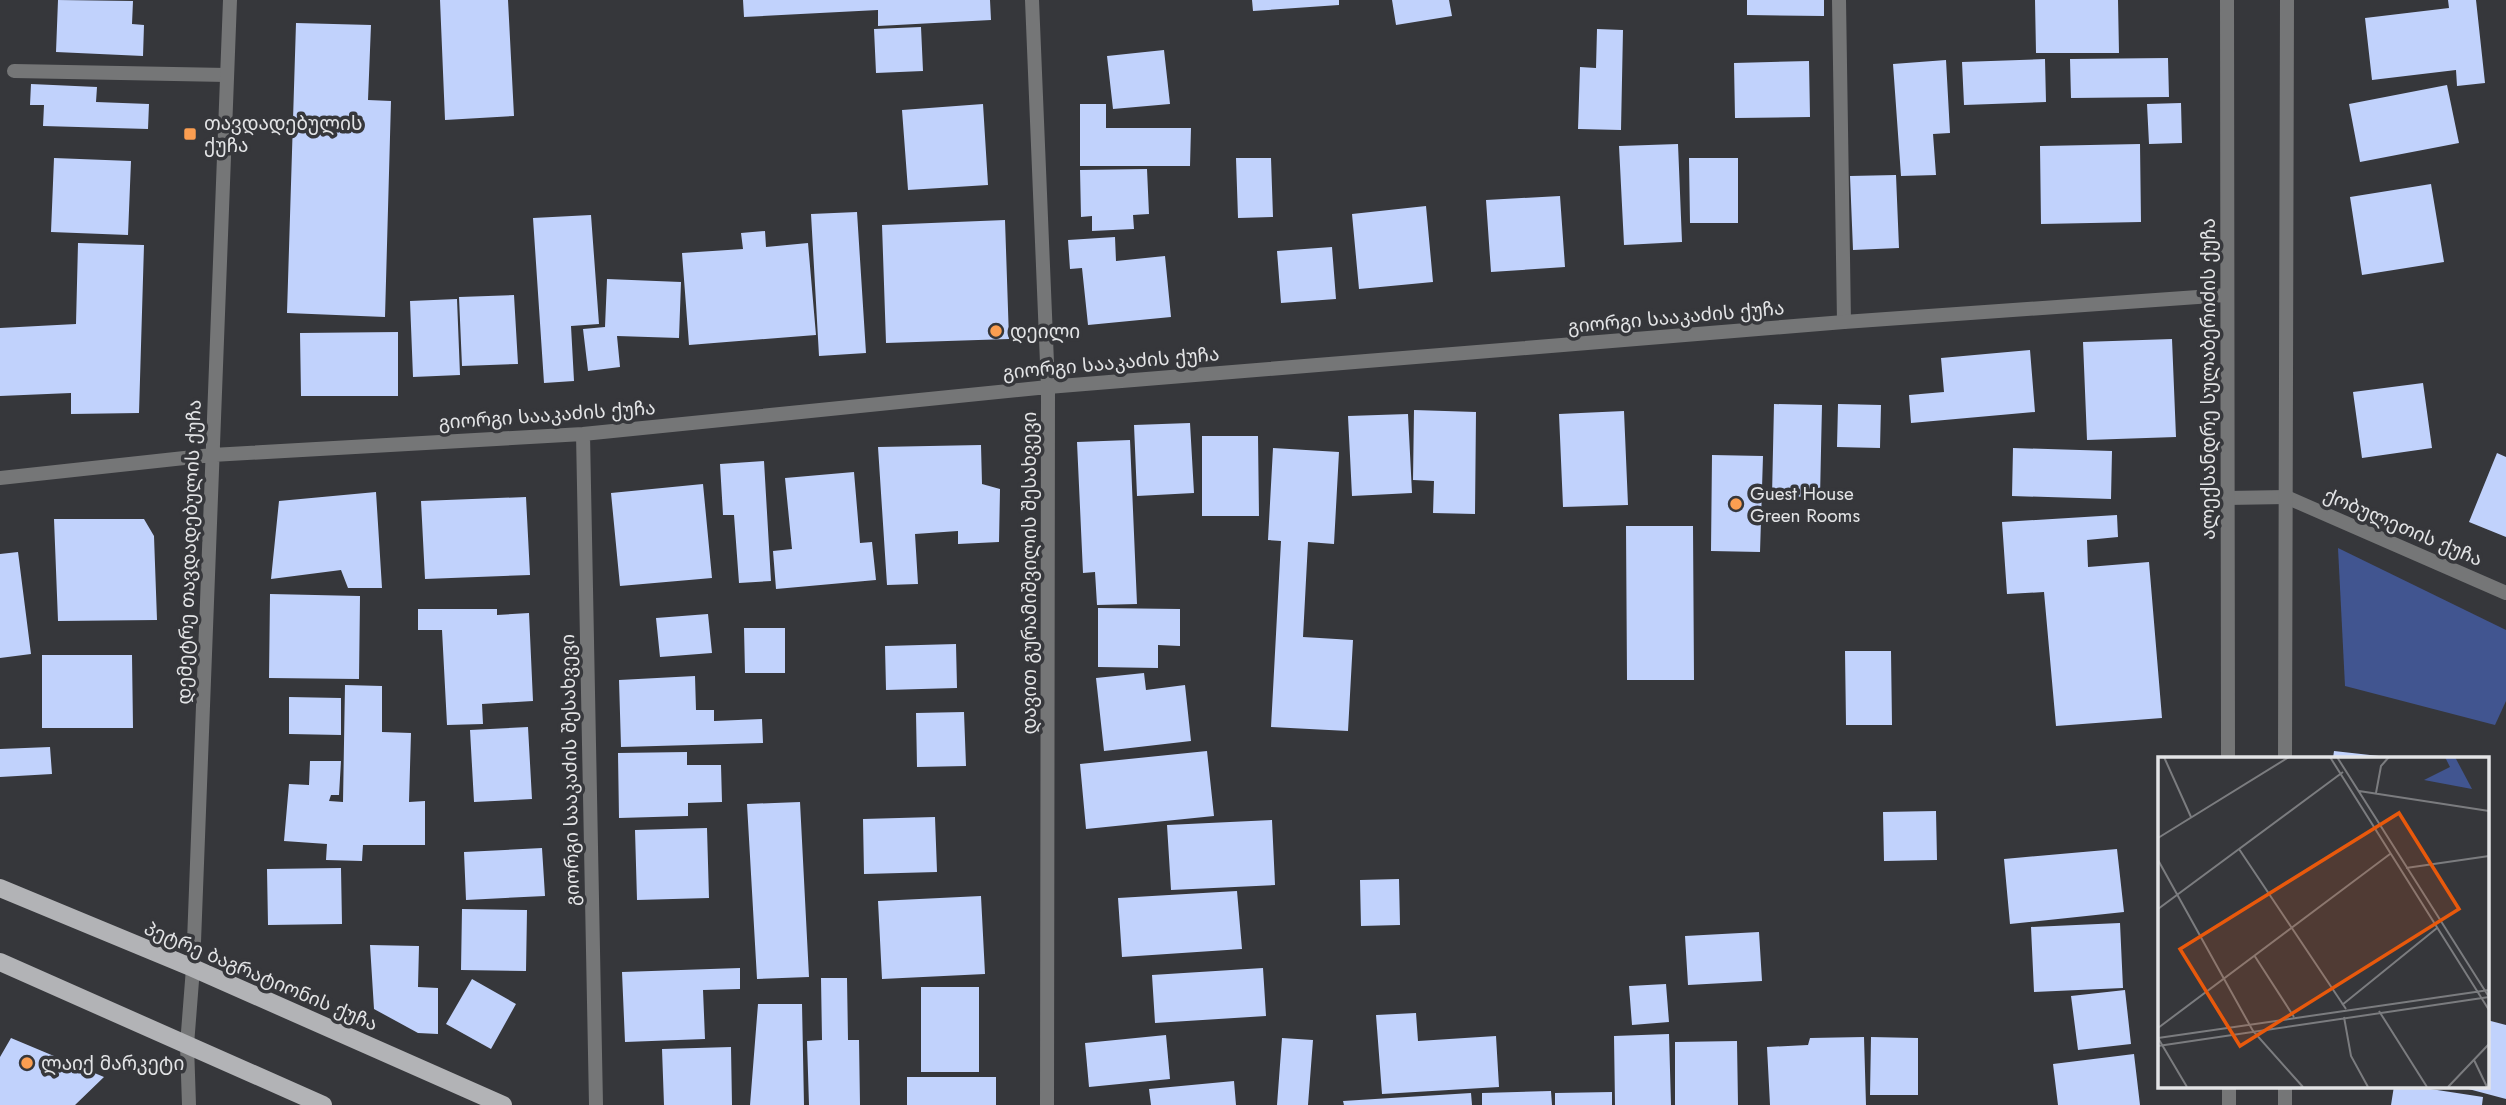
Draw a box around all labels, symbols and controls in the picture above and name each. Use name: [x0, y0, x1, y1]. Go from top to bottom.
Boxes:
place label: თავდადებულის ქუჩა: [204, 110, 362, 159]
marker: თავდადებულის ქუჩა: [182, 126, 198, 142]
street label: ალექსანდრე სულაბერიძის ქუჩა: [2195, 218, 2222, 540]
street label: გიორგი სააკაძის ქუჩა: [1567, 294, 1785, 340]
place label: დეილი: [1010, 318, 1080, 345]
marker: დეილი: [988, 323, 1004, 339]
street label: გიორგი სააკაძის ქუჩა: [1002, 340, 1220, 386]
street label: გიორგი სააკაძის ქუჩა: [438, 394, 656, 436]
street label: დემეტრე თავდადებულის ქუჩა: [170, 399, 208, 705]
street label: დავით გურამიშვილის შესახვევი: [1016, 412, 1043, 734]
place label: Guest House Green Rooms: [1750, 480, 1860, 529]
street label: ქობულეთის ქუჩა: [2319, 481, 2487, 573]
marker: Guest House Green Rooms: [1728, 496, 1744, 512]
street label: გიორგი სააკაძის შესახვევი: [554, 634, 586, 906]
inset map: [2158, 757, 2488, 1088]
street label: პეტრე ბაგრატიონის ქუჩა: [140, 914, 382, 1038]
place label: ლაიქ მარკეტი: [41, 1050, 184, 1077]
marker: ლაიქ მარკეტი: [19, 1055, 35, 1071]

